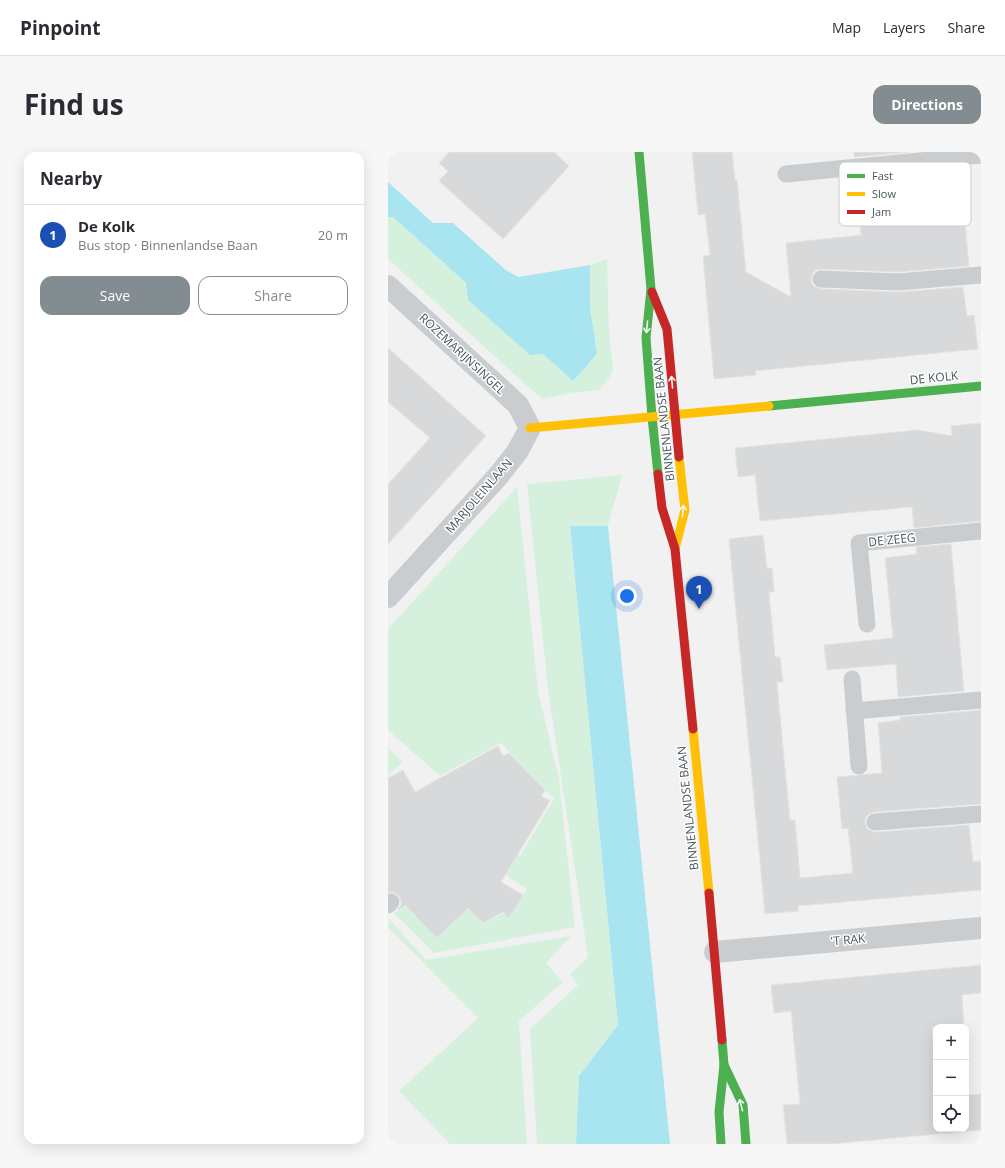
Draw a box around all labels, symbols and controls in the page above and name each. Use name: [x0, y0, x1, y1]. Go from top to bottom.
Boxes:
text: Pinpoint: [20, 15, 101, 41]
text: Map: [832, 18, 861, 37]
text: Layers: [883, 18, 925, 37]
text: Share: [947, 18, 985, 37]
text: Find us: [24, 85, 124, 123]
button: Directions: [873, 85, 981, 124]
legend: [839, 162, 971, 226]
text: Nearby: [40, 167, 102, 190]
text: Fast: [872, 168, 893, 183]
text: Slow: [872, 186, 896, 201]
text: Jam: [871, 204, 891, 219]
text: De Kolk: [78, 216, 135, 236]
text: 1: [49, 226, 57, 244]
text: 20 m: [318, 226, 348, 244]
text: Bus stop · Binnenlandse Baan: [78, 236, 258, 254]
button: Save: [40, 276, 190, 315]
button: Share: [198, 276, 348, 315]
street label: ROZEMARIJNSINGEL: [415, 309, 509, 398]
one-way arrow: [643, 320, 651, 333]
street label: BINNENLANDSE BAAN: [649, 356, 678, 482]
street label: DE KOLK: [909, 366, 960, 389]
one-way arrow: [668, 376, 675, 389]
street label: MARJOLEINLAAN: [441, 455, 516, 537]
one-way arrow: [680, 505, 687, 518]
street label: DE ZEEG: [867, 529, 916, 550]
pin: 1: [686, 576, 712, 609]
your location: [617, 586, 637, 606]
street label: BINNENLANDSE BAAN: [673, 745, 702, 871]
street label: 'T RAK: [830, 929, 867, 949]
map controls: [933, 1024, 969, 1132]
button: +: [933, 1024, 969, 1060]
button: −: [933, 1060, 969, 1096]
button: locate: [933, 1096, 969, 1132]
one-way arrow: [737, 1099, 745, 1112]

